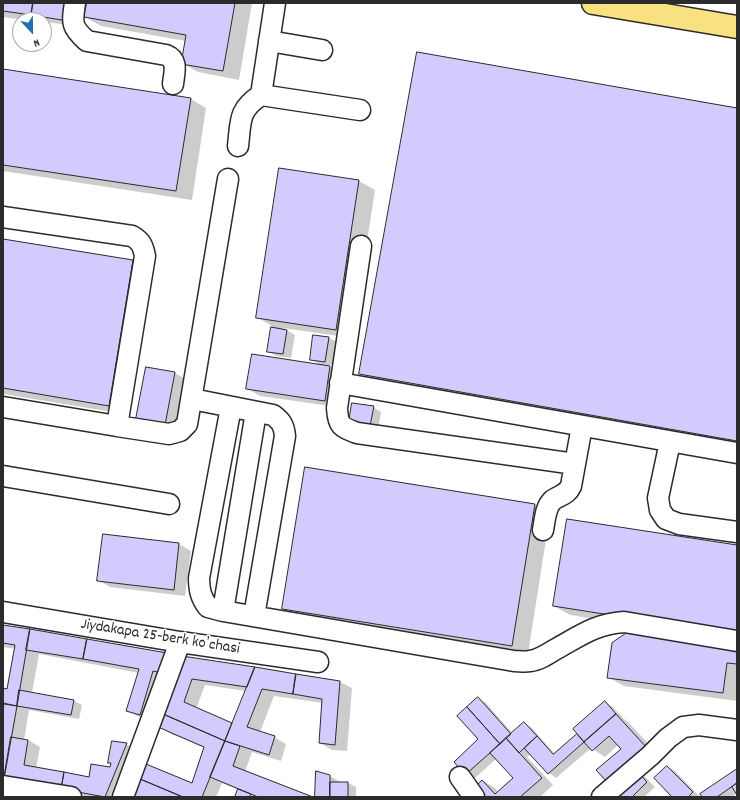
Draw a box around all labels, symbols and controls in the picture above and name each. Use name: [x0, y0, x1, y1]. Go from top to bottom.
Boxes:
north arrow: [12, 12, 52, 52]
text: N: [31, 34, 42, 51]
street label: Jiydakapa 25-berk koʼchasi: [79, 616, 241, 660]

